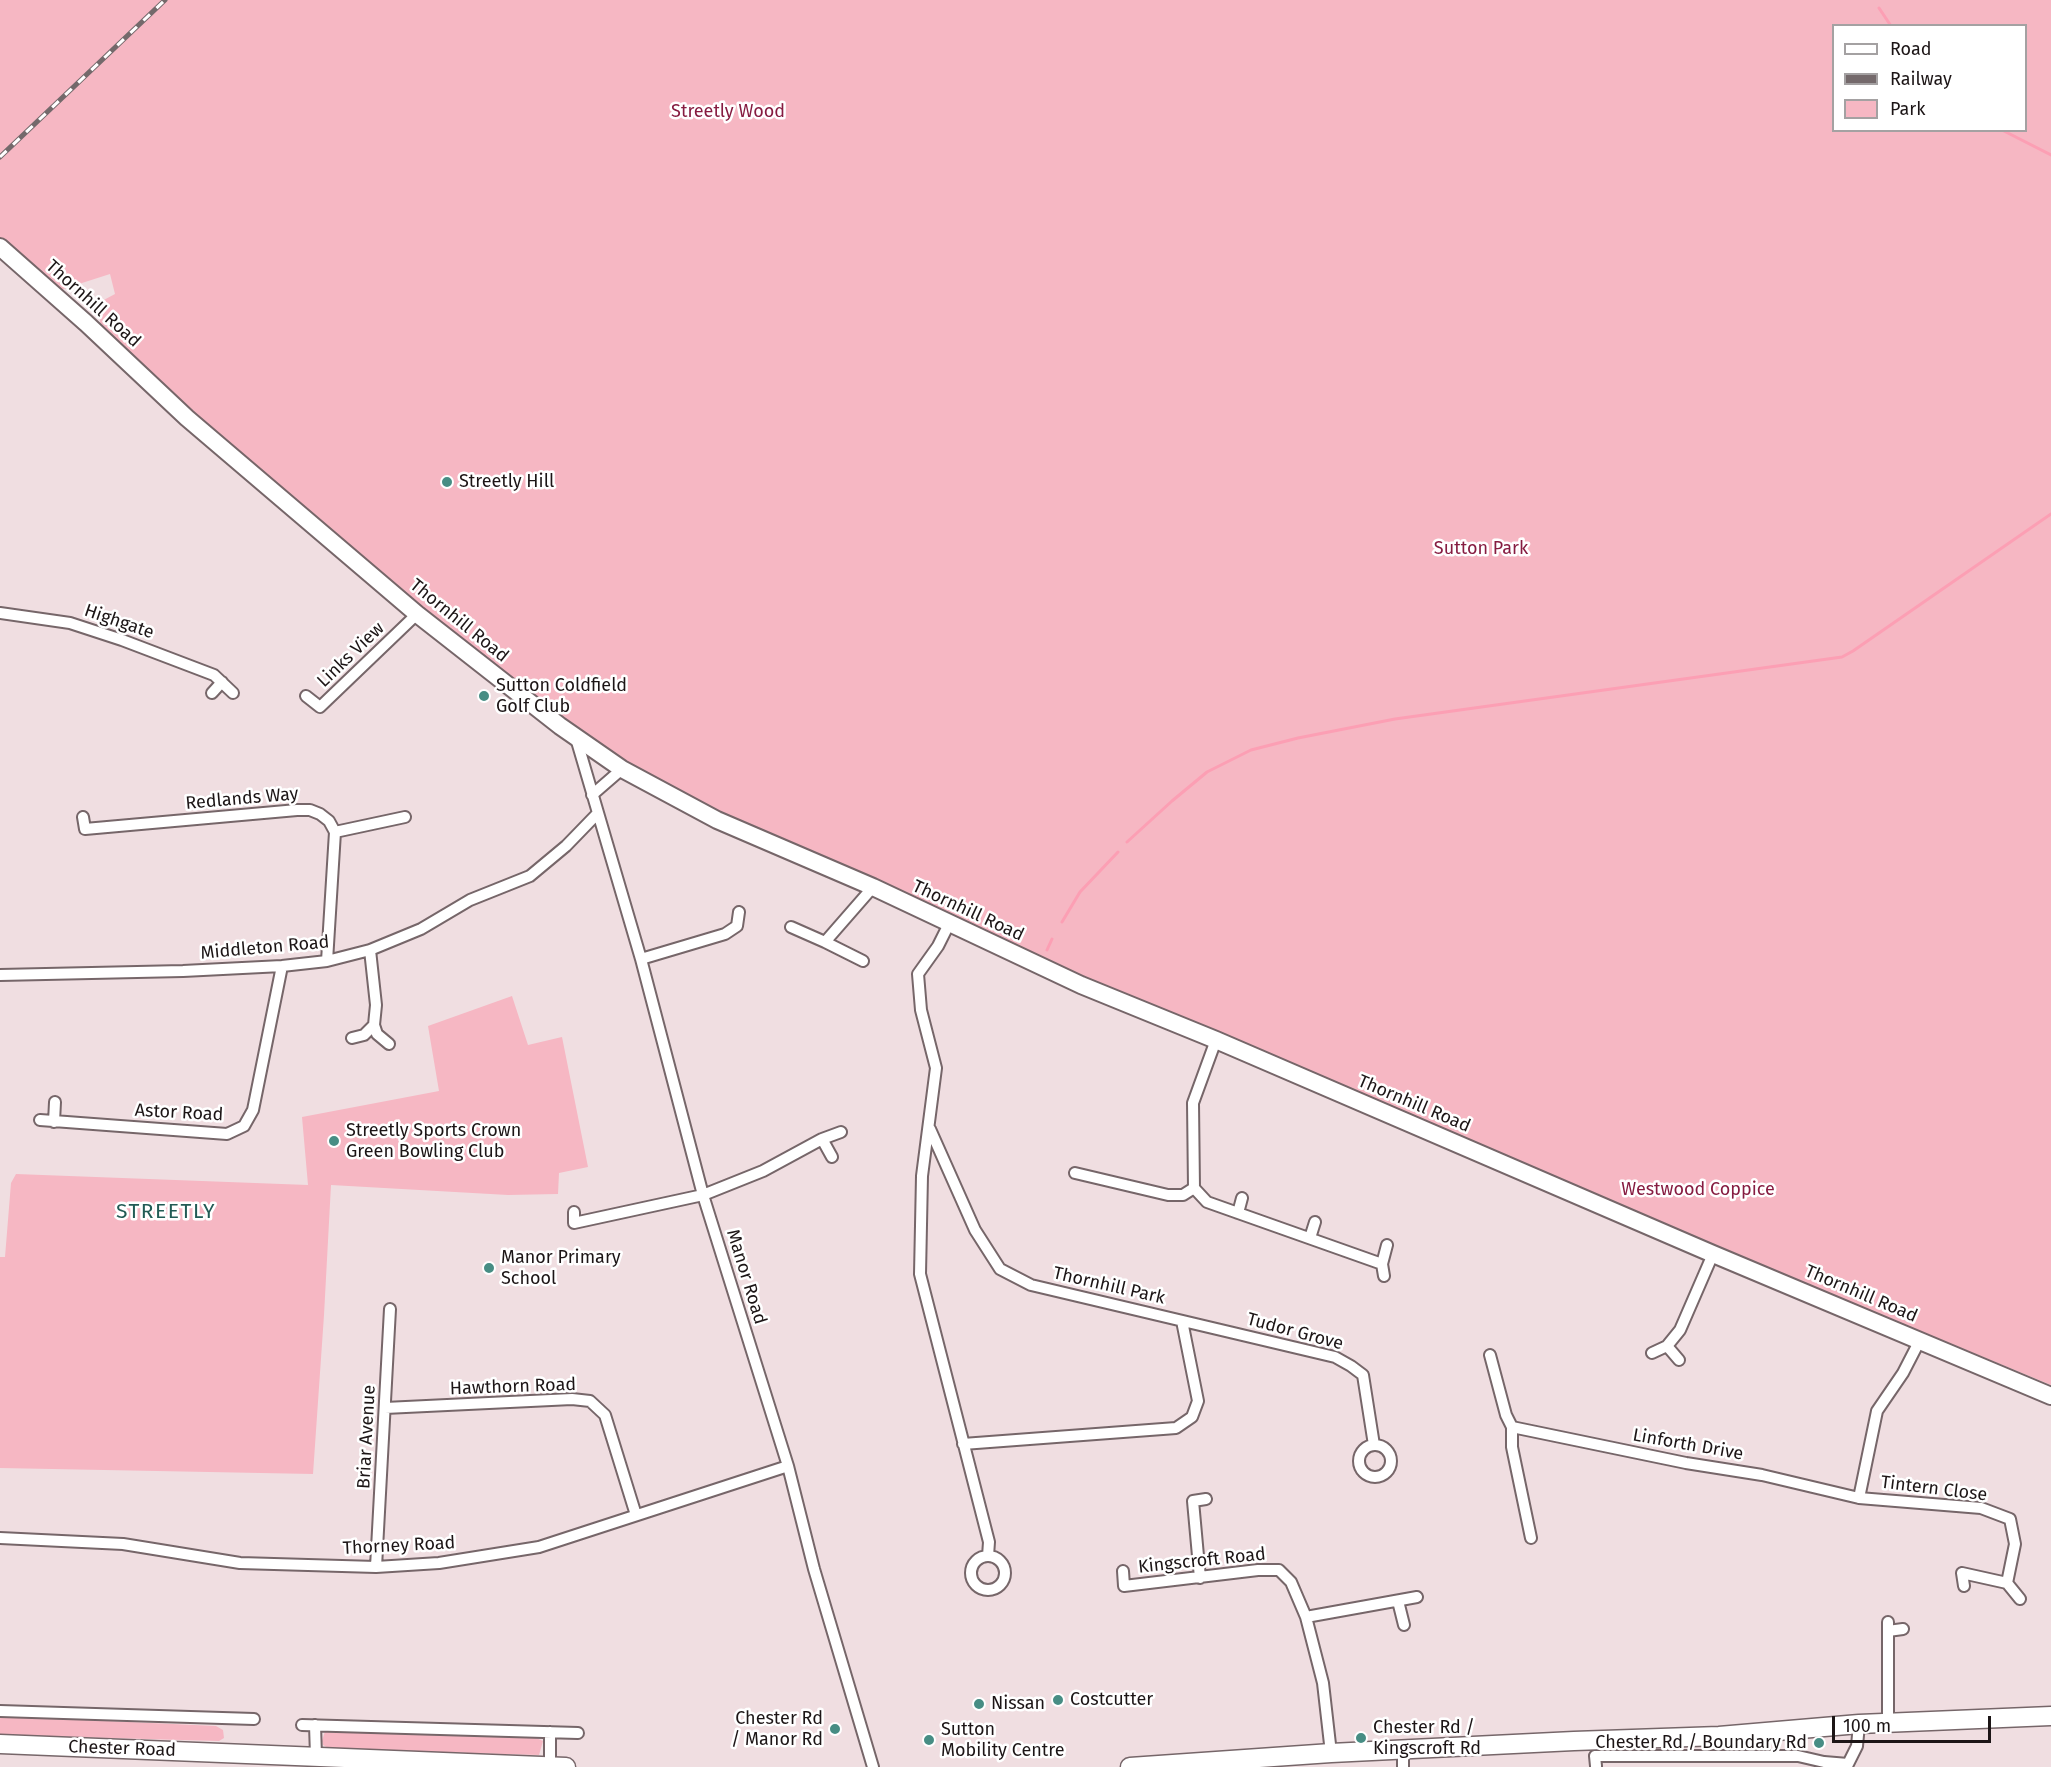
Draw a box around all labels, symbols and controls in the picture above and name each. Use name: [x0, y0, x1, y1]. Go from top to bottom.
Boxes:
legend: [1832, 24, 2027, 132]
text: Road: [1890, 38, 1932, 60]
text: Railway: [1890, 68, 1952, 90]
text: Park: [1890, 98, 1925, 120]
park label: Streetly Wood: [671, 101, 785, 123]
street label: Thornhill Road: [41, 256, 145, 352]
place label: Streetly Hill: [459, 471, 554, 493]
marker: Streetly Hill: [440, 475, 454, 489]
park label: Sutton Park: [1434, 538, 1528, 560]
street label: Thornhill Road: [405, 575, 513, 667]
street label: Highgate: [81, 600, 157, 644]
street label: Links View: [313, 618, 389, 692]
place label: Sutton Coldfield Golf Club: [496, 675, 627, 718]
marker: Sutton Coldfield Golf Club: [477, 689, 491, 703]
street label: Redlands Way: [185, 783, 299, 815]
street label: Thornhill Road: [909, 876, 1027, 946]
street label: Middleton Road: [200, 932, 330, 964]
street label: Thornhill Road: [1354, 1071, 1474, 1137]
street label: Astor Road: [134, 1100, 224, 1126]
place label: Streetly Sports Crown Green Bowling Club: [346, 1120, 521, 1162]
marker: Streetly Sports Crown Green Bowling Club: [327, 1134, 341, 1148]
park label: Westwood Coppice: [1621, 1179, 1775, 1201]
district label: STREETLY: [116, 1199, 216, 1225]
street label: Manor Road: [721, 1227, 771, 1327]
place label: Manor Primary School: [501, 1247, 621, 1290]
marker: Manor Primary School: [482, 1261, 496, 1275]
street label: Thornhill Road: [1801, 1261, 1921, 1327]
street label: Thornhill Park: [1051, 1263, 1167, 1309]
street label: Tudor Grove: [1244, 1309, 1346, 1355]
street label: Hawthorn Road: [450, 1374, 576, 1400]
street label: Briar Avenue: [353, 1384, 381, 1490]
street label: Linforth Drive: [1631, 1425, 1745, 1465]
street label: Tintern Close: [1880, 1472, 1988, 1506]
street label: Thorney Road: [342, 1532, 456, 1560]
street label: Kingscroft Road: [1137, 1544, 1267, 1578]
place label: Costcutter: [1070, 1689, 1153, 1711]
place label: Nissan: [991, 1693, 1045, 1715]
marker: Costcutter: [1051, 1693, 1065, 1707]
marker: Nissan: [972, 1697, 986, 1711]
scale bar: [1835, 1704, 1994, 1742]
place label: Chester Rd / Manor Rd: [731, 1708, 823, 1750]
text: 100 m: [1843, 1715, 1891, 1737]
place label: Chester Rd / Kingscroft Rd: [1373, 1717, 1481, 1760]
place label: Sutton Mobility Centre: [941, 1719, 1064, 1762]
marker: Chester Rd / Manor Rd: [828, 1722, 842, 1736]
marker: Chester Rd / Kingscroft Rd: [1354, 1731, 1368, 1745]
place label: Chester Rd / Boundary Rd: [1595, 1732, 1807, 1754]
marker: Sutton Mobility Centre: [922, 1733, 936, 1747]
street label: Chester Road: [68, 1736, 176, 1762]
marker: Chester Rd / Boundary Rd: [1812, 1736, 1826, 1750]

